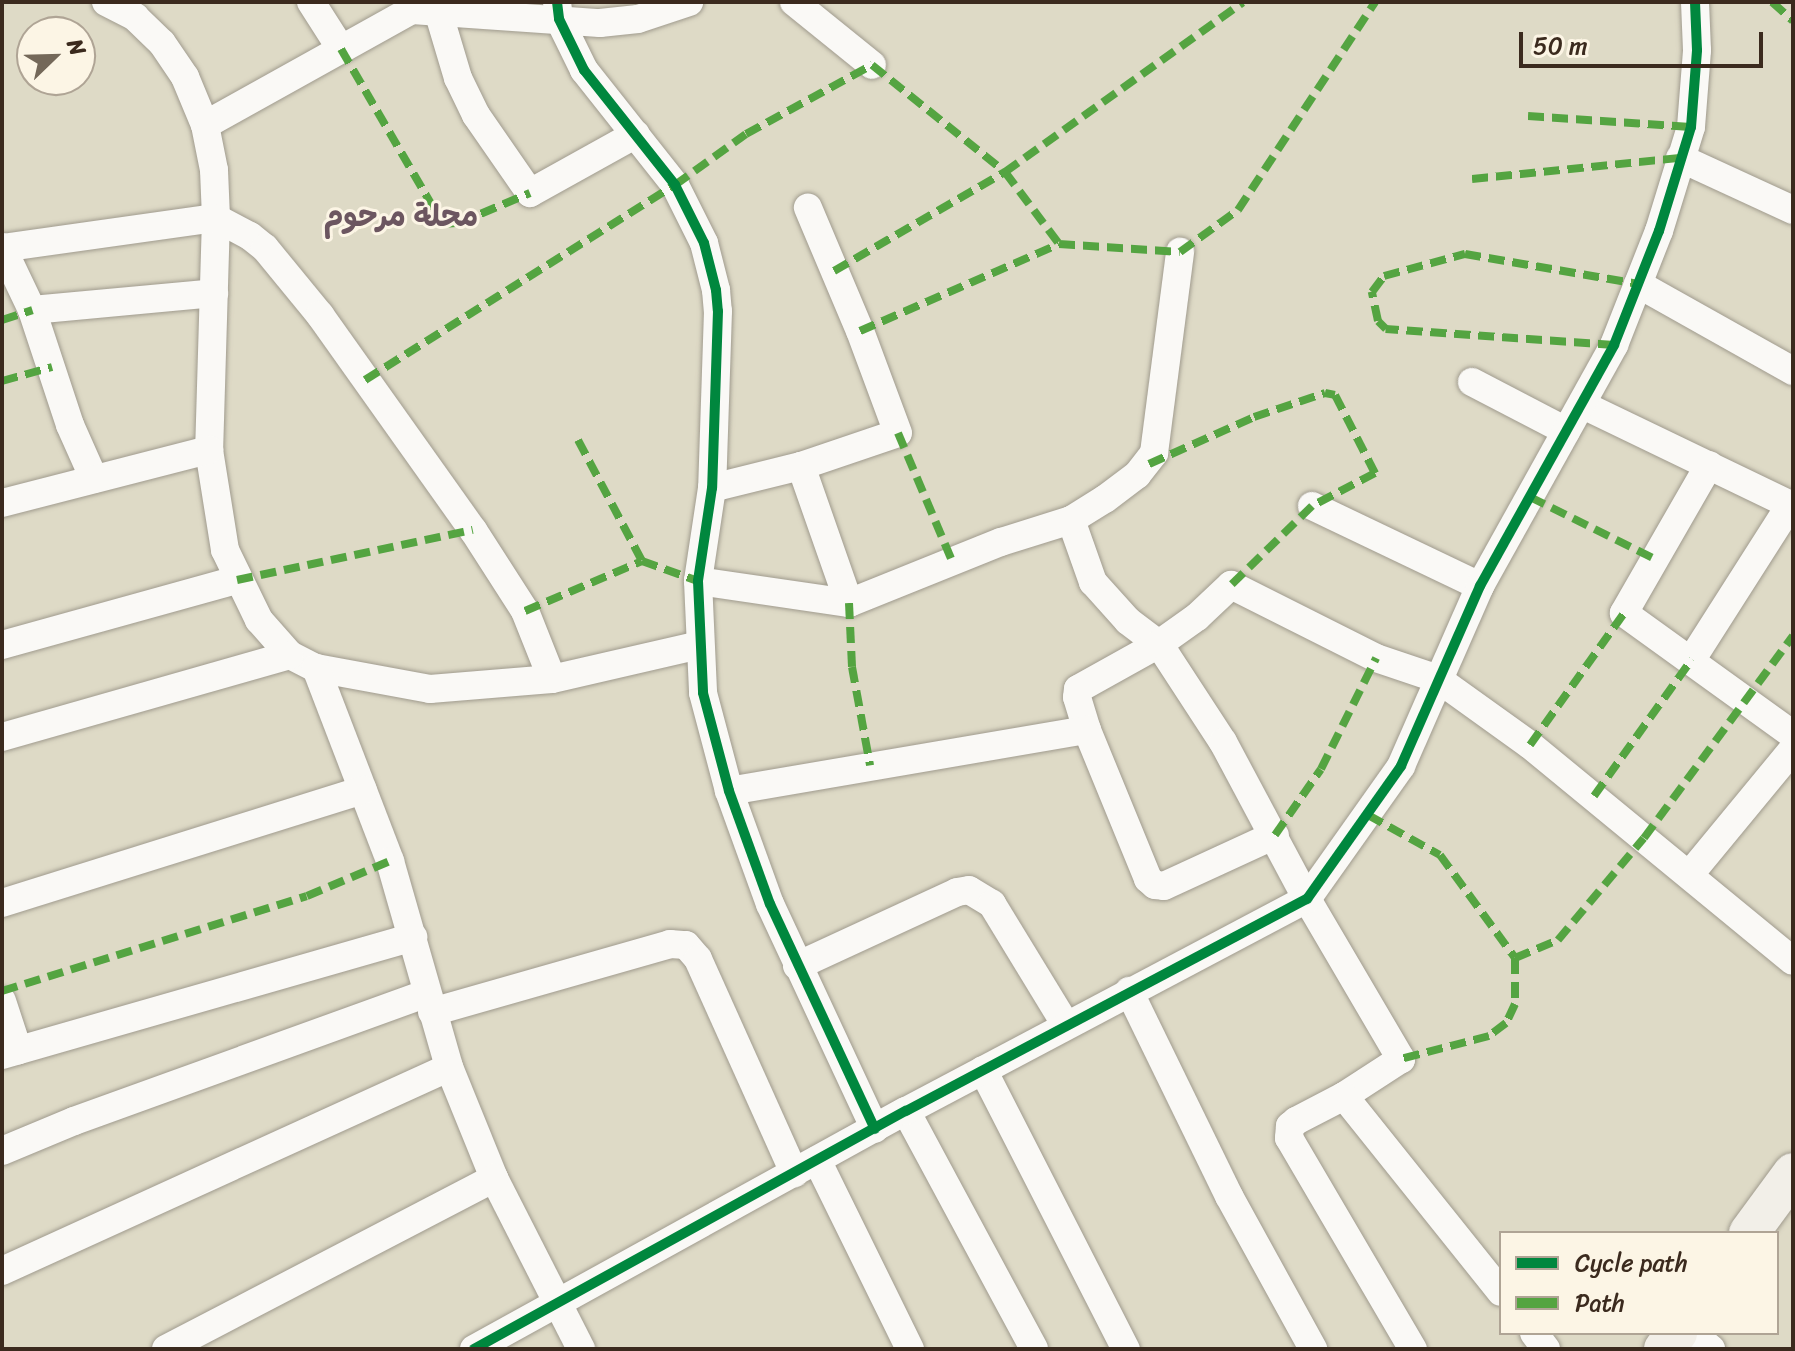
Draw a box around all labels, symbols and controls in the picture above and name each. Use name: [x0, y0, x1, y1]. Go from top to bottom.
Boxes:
north arrow: [16, 16, 96, 96]
scale bar: [1523, 16, 1767, 66]
text: 50 m: [1533, 25, 1588, 67]
text: N: [56, 33, 98, 62]
district label: محلة مرحوم: [324, 198, 478, 234]
legend: [1499, 1231, 1779, 1335]
text: Cycle path: [1575, 1242, 1688, 1284]
text: Path: [1575, 1282, 1625, 1324]

